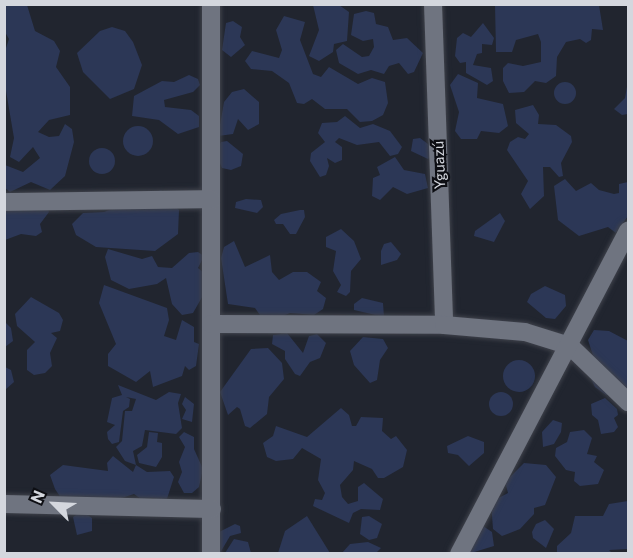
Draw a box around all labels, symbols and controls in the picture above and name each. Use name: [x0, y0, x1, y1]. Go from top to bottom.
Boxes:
street label: Yguazú: [429, 140, 449, 190]
north arrow: [24, 474, 84, 534]
text: N: [26, 487, 48, 506]

